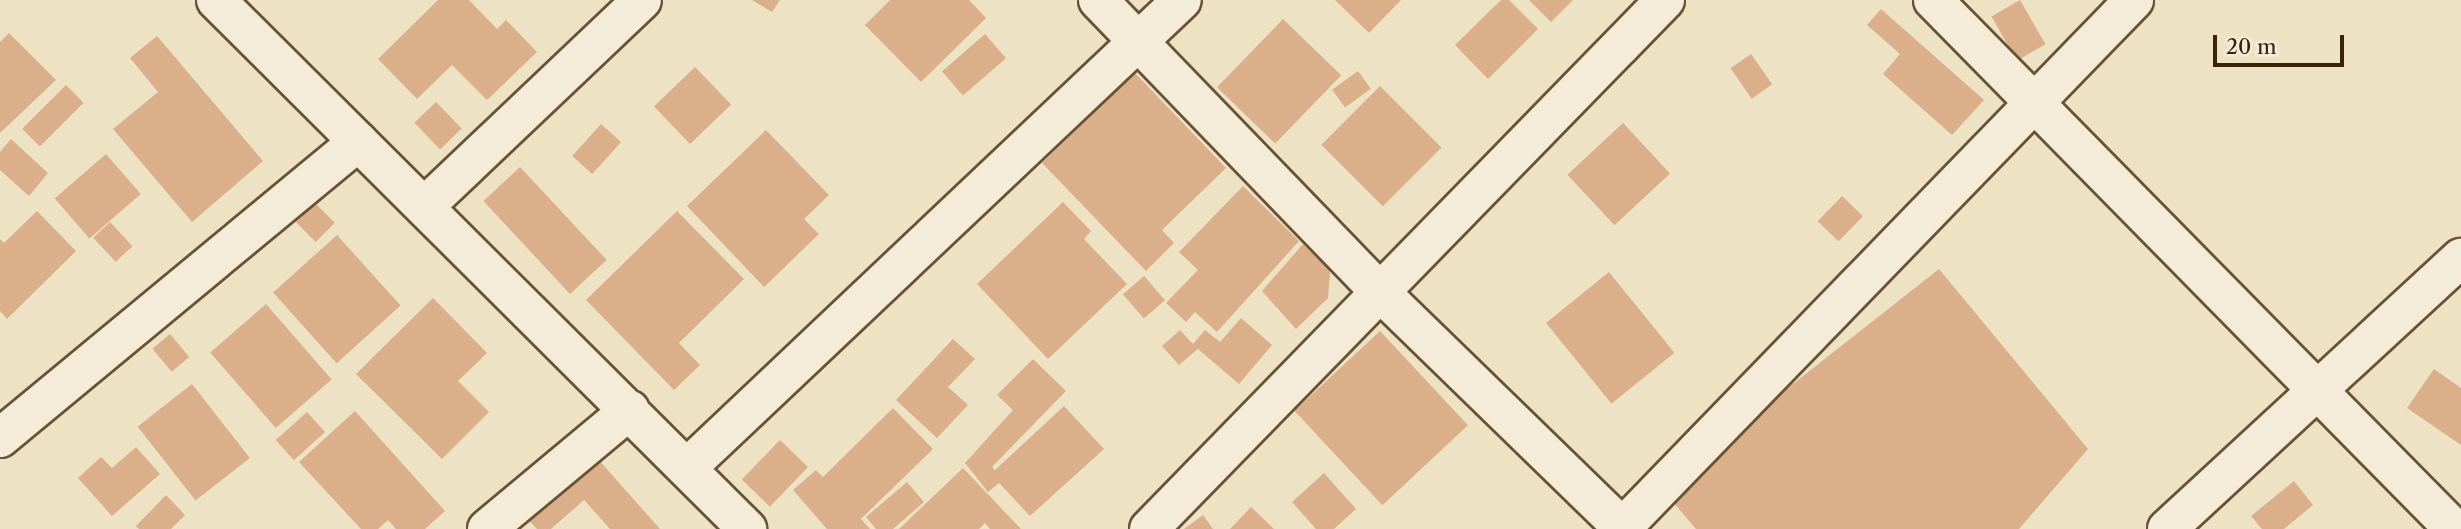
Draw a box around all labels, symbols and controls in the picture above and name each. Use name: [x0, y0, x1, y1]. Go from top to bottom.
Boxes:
scale bar: [2216, 21, 2347, 65]
text: 20 m: [2226, 34, 2277, 59]

